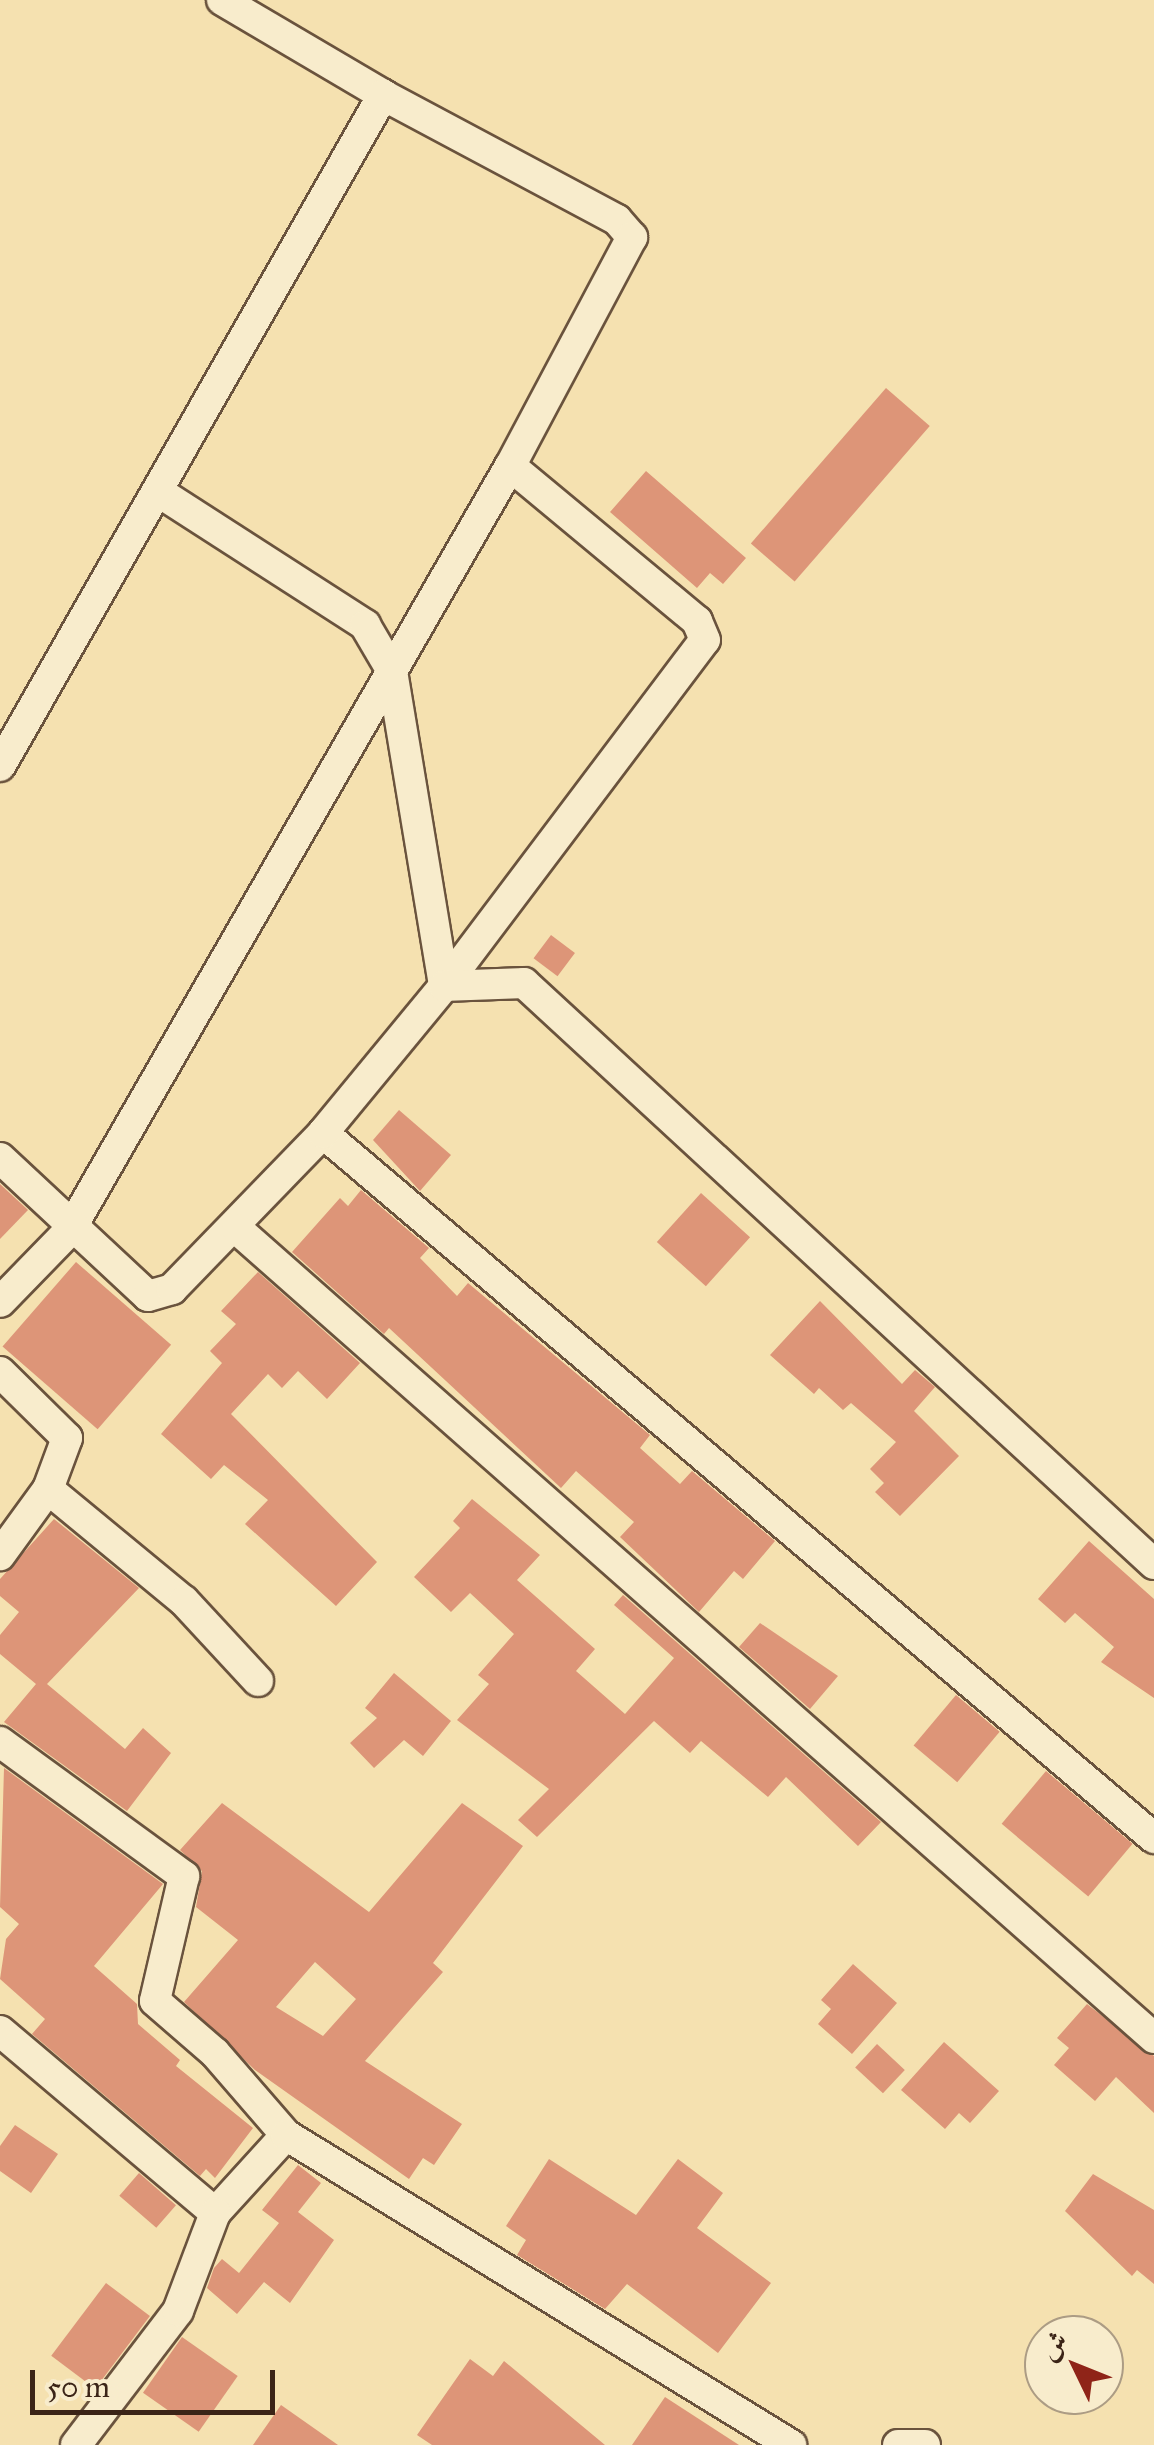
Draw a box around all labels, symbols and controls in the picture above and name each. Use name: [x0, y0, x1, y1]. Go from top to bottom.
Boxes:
north arrow: [1024, 2315, 1124, 2415]
text: ش: [1031, 2323, 1075, 2368]
scale bar: [35, 2350, 280, 2412]
text: 50 m: [47, 2369, 110, 2405]

